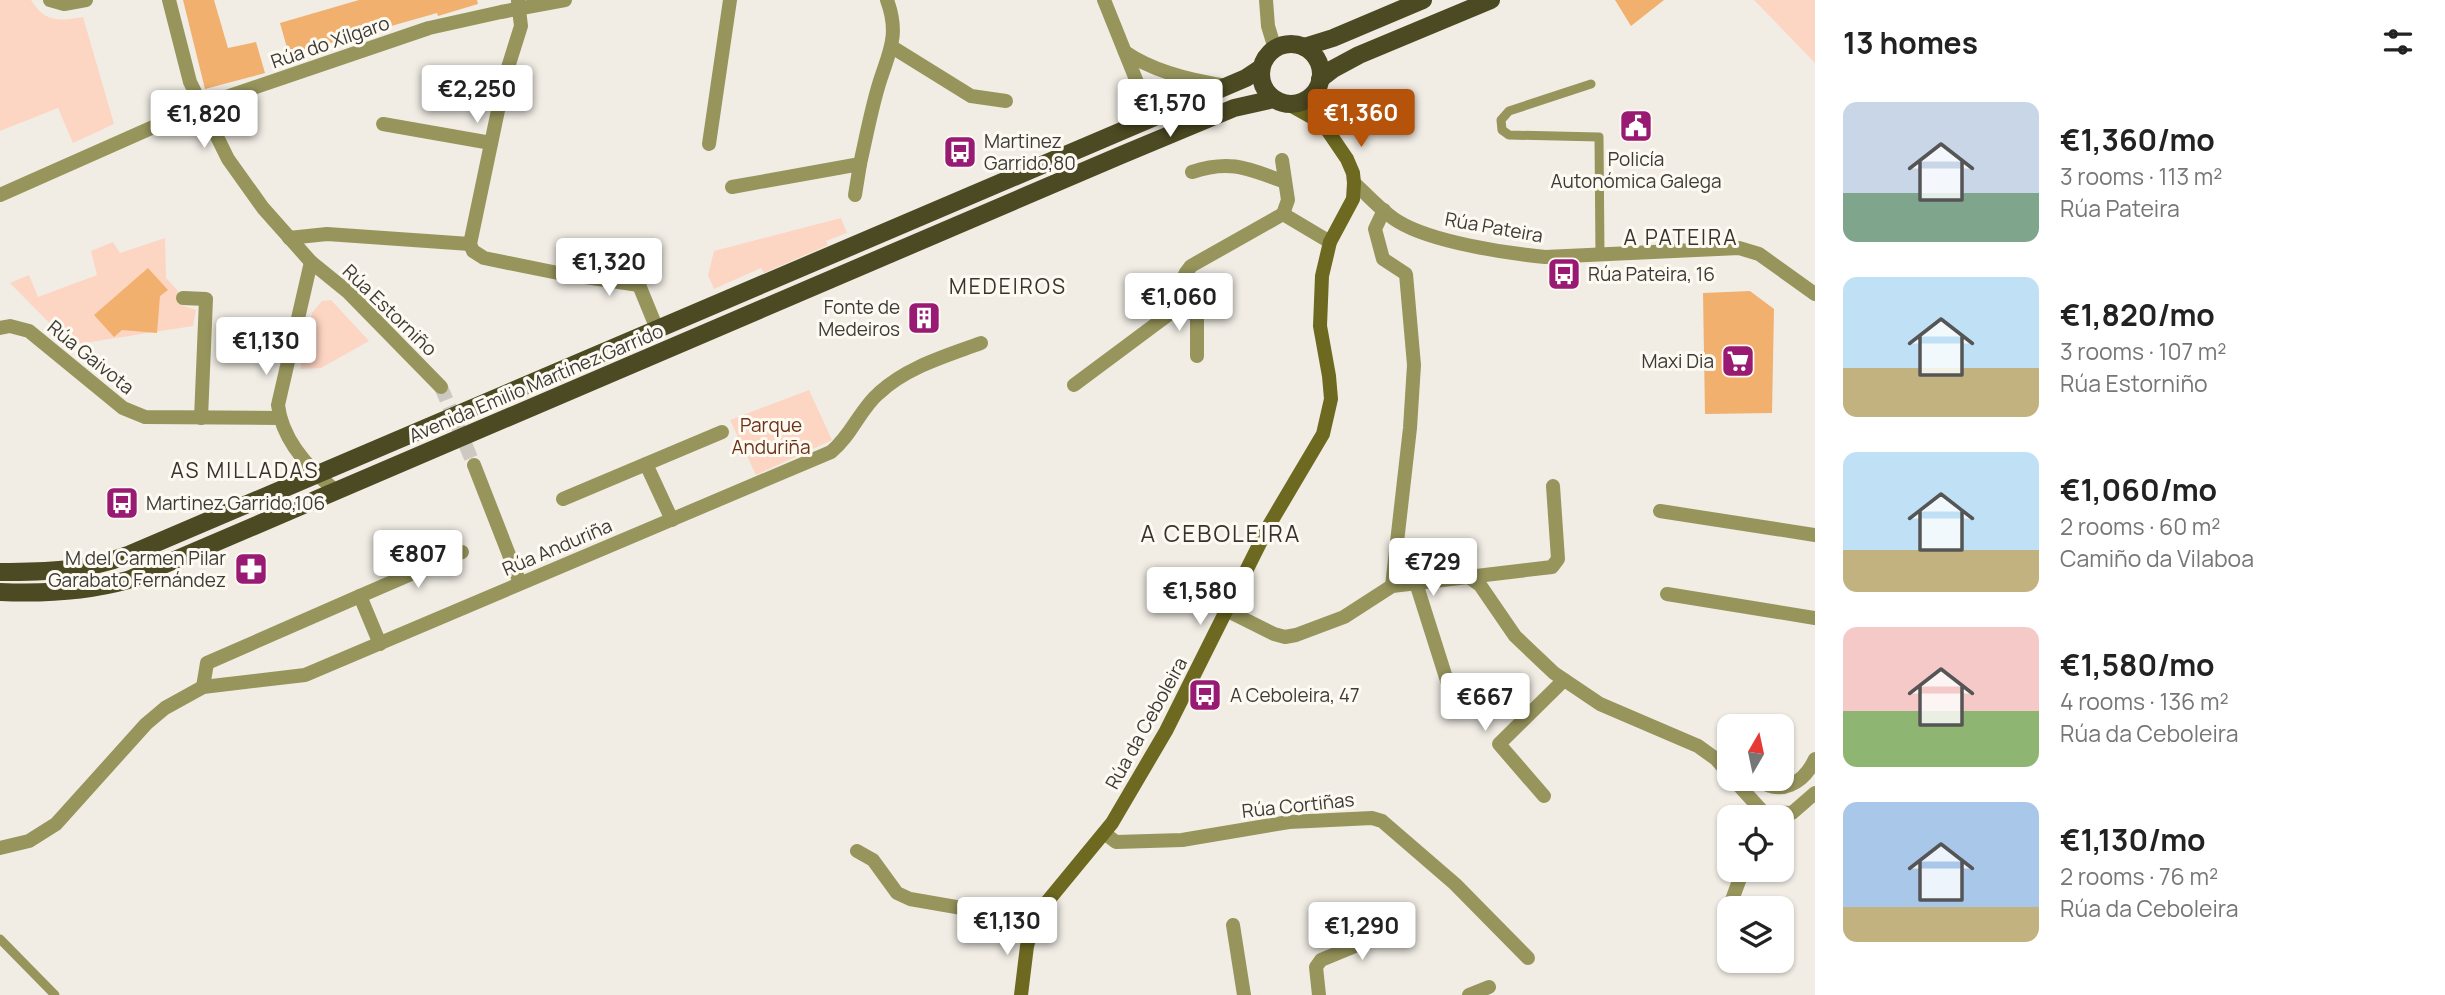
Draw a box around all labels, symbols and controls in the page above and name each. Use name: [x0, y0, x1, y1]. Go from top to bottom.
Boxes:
street label: Rúa do Xílgaro: [267, 10, 393, 74]
text: 13 homes: [1843, 22, 1978, 63]
icon: filters: [2379, 23, 2417, 61]
pin: €2,250: [420, 66, 534, 125]
text: €2,250: [438, 72, 516, 104]
pin: €1,570: [1113, 80, 1227, 139]
text: €1,570: [1134, 86, 1206, 118]
pin: €1,820: [147, 90, 261, 150]
pin: €1,360: [1304, 90, 1418, 149]
text: €1,360: [1324, 96, 1398, 128]
text: €1,820: [167, 97, 241, 129]
public building icon: Policía Autonómica Galega: [1617, 107, 1655, 145]
text: €1,360/mo: [2060, 119, 2215, 160]
place label: Martinez Garrido,80: [984, 128, 1076, 176]
icon: home: [1899, 130, 1983, 214]
bus stop icon: Martinez Garrido,80: [941, 133, 979, 171]
place label: Policía Autonómica Galega: [1551, 146, 1721, 194]
text: 3 rooms · 113 m²: [2060, 160, 2223, 192]
text: Rúa Pateira: [2060, 192, 2180, 224]
street label: Rúa Pateira: [1443, 206, 1545, 248]
district label: A PATEIRA: [1623, 223, 1739, 251]
pin: €1,320: [552, 238, 666, 298]
text: €1,320: [572, 245, 646, 277]
bus stop icon: Rúa Pateira, 16: [1545, 255, 1583, 293]
street label: Rúa Estorniño: [337, 258, 443, 362]
place label: Rúa Pateira, 16: [1588, 261, 1715, 287]
district label: MEDEIROS: [949, 272, 1067, 300]
pin: €1,060: [1122, 274, 1236, 333]
text: €1,060: [1141, 280, 1217, 312]
place label: Fonte de Medeiros: [818, 294, 900, 342]
text: €1,820/mo: [2060, 294, 2215, 335]
building icon: Fonte de Medeiros: [905, 299, 943, 337]
icon: home: [1899, 305, 1983, 389]
street label: Rúa Gaivota: [42, 314, 140, 400]
street label: Avenida Emilio Martínez Garrido: [405, 317, 667, 449]
pin: €1,130: [209, 318, 323, 377]
text: €1,130: [232, 324, 300, 356]
text: 3 rooms · 107 m²: [2060, 335, 2226, 367]
supermarket icon: Maxi Dia: [1719, 342, 1757, 380]
place label: Maxi Dia: [1641, 348, 1714, 374]
text: Rúa Estorniño: [2060, 367, 2208, 399]
park label: Parque Anduriña: [732, 412, 810, 460]
district label: AS MILLADAS: [171, 456, 319, 484]
text: €1,060/mo: [2060, 469, 2217, 510]
icon: home: [1899, 480, 1983, 564]
bus stop icon: Martinez Garrido,106: [103, 484, 141, 522]
place label: Martinez Garrido,106: [146, 490, 325, 516]
text: 2 rooms · 60 m²: [2060, 510, 2221, 542]
street label: Rúa Anduriña: [498, 512, 616, 582]
district label: A CEBOLEIRA: [1141, 517, 1301, 549]
pin: €807: [377, 530, 459, 590]
text: €807: [389, 537, 447, 569]
pin: €729: [1392, 538, 1474, 598]
text: Camiño da Vilaboa: [2060, 542, 2254, 574]
place label: M del Carmen Pilar Garabato Fernández: [48, 545, 226, 593]
text: €729: [1405, 545, 1461, 577]
pharmacy icon: M del Carmen Pilar Garabato Fernández: [232, 550, 270, 588]
pin: €1,580: [1143, 568, 1257, 627]
text: €1,580: [1163, 574, 1237, 606]
text: €1,580/mo: [2060, 644, 2215, 685]
street label: Rúa da Ceboleira: [1099, 652, 1193, 794]
icon: home: [1899, 655, 1983, 739]
pin: €667: [1444, 674, 1526, 733]
bus stop icon: A Ceboleira, 47: [1186, 676, 1224, 714]
text: €667: [1457, 680, 1513, 712]
place label: A Ceboleira, 47: [1230, 682, 1360, 708]
text: 4 rooms · 136 m²: [2060, 685, 2229, 717]
north arrow: [1717, 714, 1794, 791]
map controls: [1717, 714, 1794, 973]
text: Rúa da Ceboleira: [2060, 717, 2238, 749]
street label: Rúa Cortiñas: [1240, 786, 1356, 824]
button: locate: [1717, 805, 1794, 882]
text: €1,130/mo: [2060, 819, 2206, 860]
icon: home: [1899, 830, 1983, 914]
text: 2 rooms · 76 m²: [2060, 860, 2218, 892]
text: Rúa da Ceboleira: [2060, 892, 2238, 924]
button: layers: [1717, 896, 1794, 973]
pin: €1,130: [950, 898, 1064, 957]
pin: €1,290: [1305, 902, 1419, 962]
text: €1,130: [973, 904, 1041, 936]
text: €1,290: [1325, 909, 1399, 941]

